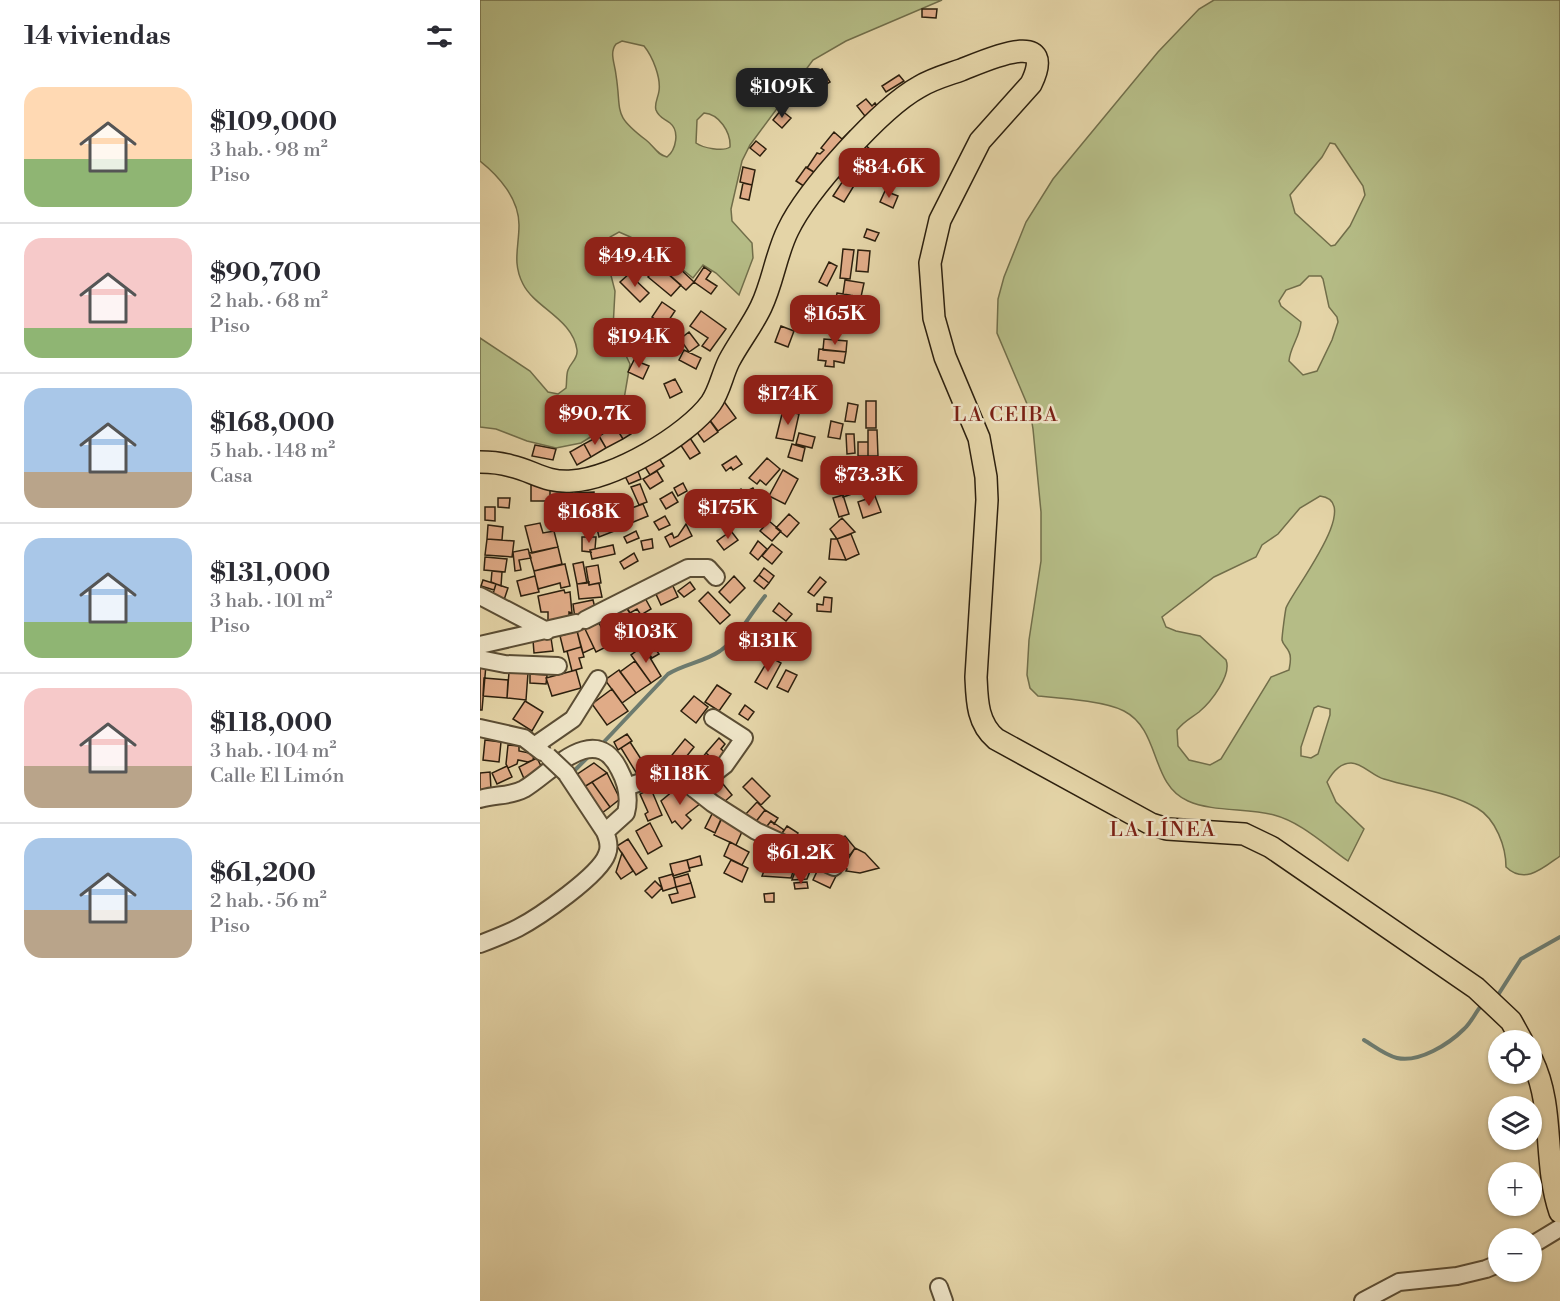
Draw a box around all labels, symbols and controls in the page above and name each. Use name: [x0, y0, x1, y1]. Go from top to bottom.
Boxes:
text: 14 viviendas: [24, 20, 171, 52]
icon: filters: [423, 20, 456, 53]
pin: $109K: [740, 68, 824, 119]
text: $109K: [750, 75, 814, 100]
text: $109,000: [210, 106, 337, 138]
icon: home: [72, 111, 144, 183]
text: 3 hab. · 98 m²: [210, 138, 328, 163]
pin: $84.6K: [840, 148, 938, 199]
text: $84.6K: [853, 155, 925, 180]
text: Piso: [210, 163, 250, 188]
pin: $49.4K: [586, 237, 684, 288]
text: $49.4K: [599, 244, 671, 269]
text: $90,700: [210, 257, 321, 289]
icon: home: [72, 262, 144, 334]
text: 2 hab. · 68 m²: [210, 289, 328, 314]
pin: $165K: [793, 295, 877, 346]
text: $165K: [804, 302, 866, 327]
text: Piso: [210, 314, 250, 339]
pin: $194K: [597, 318, 681, 369]
text: $194K: [607, 325, 671, 350]
pin: $174K: [746, 375, 830, 426]
text: $174K: [758, 382, 818, 407]
pin: $90.7K: [546, 395, 644, 446]
text: $90.7K: [559, 402, 631, 427]
district label: LA CEIBA: [953, 403, 1059, 428]
text: $168,000: [210, 407, 335, 439]
icon: home: [72, 412, 144, 484]
text: 5 hab. · 148 m²: [210, 439, 335, 464]
pin: $73.3K: [820, 456, 918, 507]
text: $73.3K: [834, 463, 904, 488]
text: Casa: [210, 464, 253, 489]
pin: $175K: [686, 489, 770, 540]
pin: $168K: [547, 493, 631, 544]
text: $175K: [698, 496, 758, 521]
text: $168K: [558, 500, 620, 525]
text: $131,000: [210, 557, 330, 589]
icon: home: [72, 562, 144, 634]
text: 3 hab. · 101 m²: [210, 589, 333, 614]
pin: $103K: [604, 613, 688, 664]
text: Piso: [210, 614, 250, 639]
text: $103K: [614, 620, 678, 645]
pin: $131K: [726, 622, 810, 673]
text: $131K: [739, 629, 797, 654]
text: $118,000: [210, 707, 332, 739]
icon: home: [72, 712, 144, 784]
text: 3 hab. · 104 m²: [210, 739, 336, 764]
pin: $118K: [638, 755, 722, 806]
text: $118K: [650, 762, 710, 787]
text: Calle El Limón: [210, 764, 344, 789]
district label: LA LÍNEA: [1109, 817, 1217, 843]
pin: $61.2K: [752, 834, 850, 885]
text: $61.2K: [767, 841, 835, 866]
text: $61,200: [210, 857, 316, 889]
icon: home: [72, 862, 144, 934]
text: 2 hab. · 56 m²: [210, 889, 327, 914]
text: Piso: [210, 914, 250, 939]
map controls: [1488, 1030, 1542, 1282]
button: locate: [1488, 1030, 1542, 1084]
button: layers: [1488, 1096, 1542, 1150]
button: +: [1488, 1162, 1542, 1216]
button: −: [1488, 1228, 1542, 1282]

